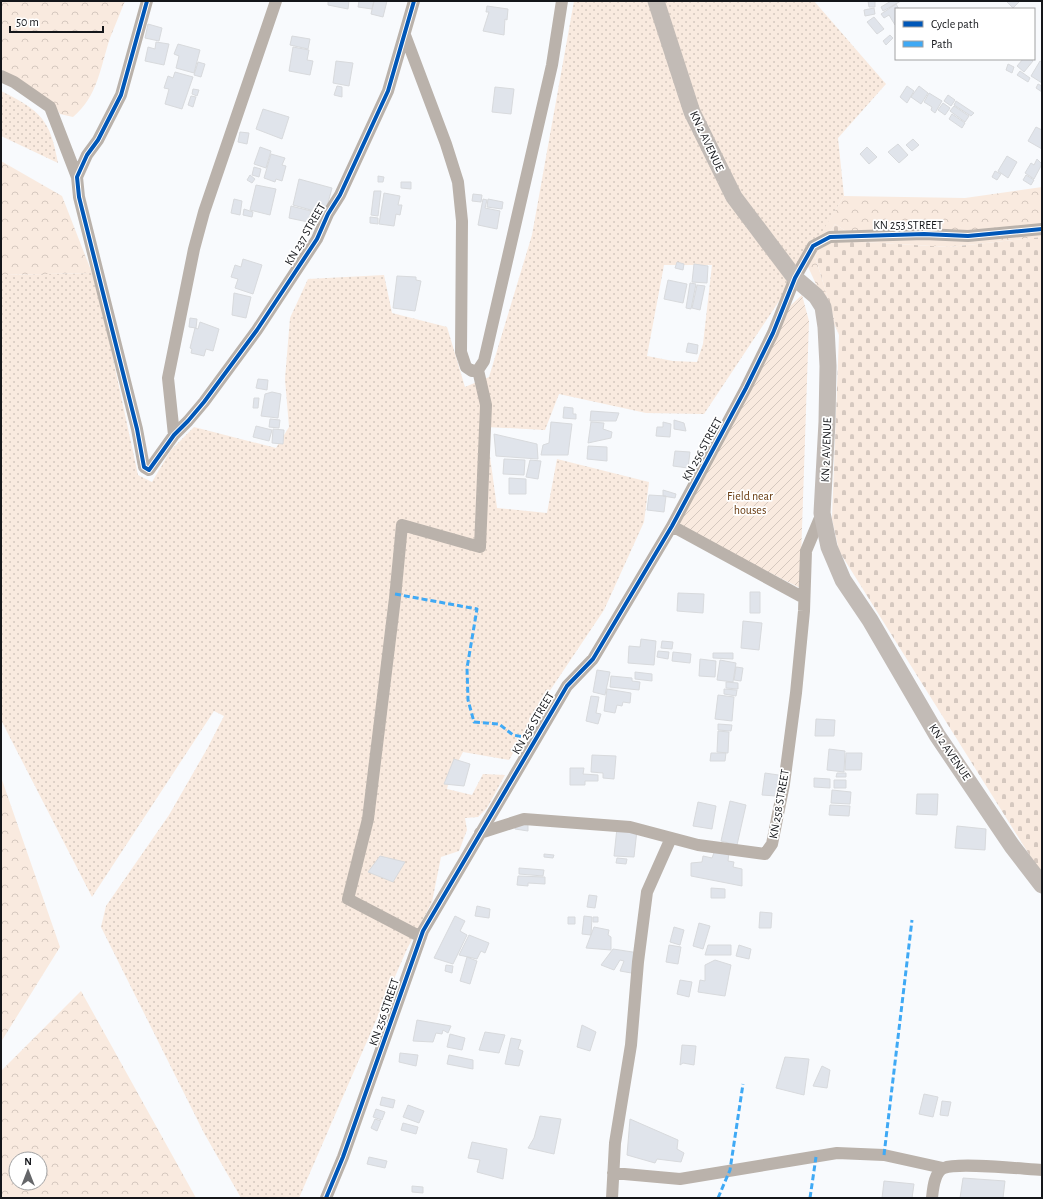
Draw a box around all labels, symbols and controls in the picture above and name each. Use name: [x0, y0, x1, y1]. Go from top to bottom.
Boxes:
scale bar: [10, 8, 103, 34]
legend: [895, 8, 1035, 60]
text: 50 m: [16, 16, 39, 28]
text: Cycle path: [931, 18, 979, 31]
text: Path: [931, 38, 953, 50]
street label: KN 2 AVENUE: [688, 109, 726, 173]
street label: KN 237 STREET: [282, 201, 328, 267]
street label: KN 253 STREET: [873, 219, 943, 231]
street label: KN 256 STREET: [680, 415, 724, 483]
street label: KN 2 AVENUE: [819, 417, 833, 483]
park label: Field near houses: [727, 490, 773, 516]
street label: KN 256 STREET: [510, 690, 556, 756]
street label: KN 2 AVENUE: [927, 722, 973, 782]
street label: KN 258 STREET: [767, 768, 791, 840]
street label: KN 256 STREET: [367, 977, 401, 1047]
north arrow: [8, 1151, 48, 1191]
text: N: [24, 1156, 32, 1167]

